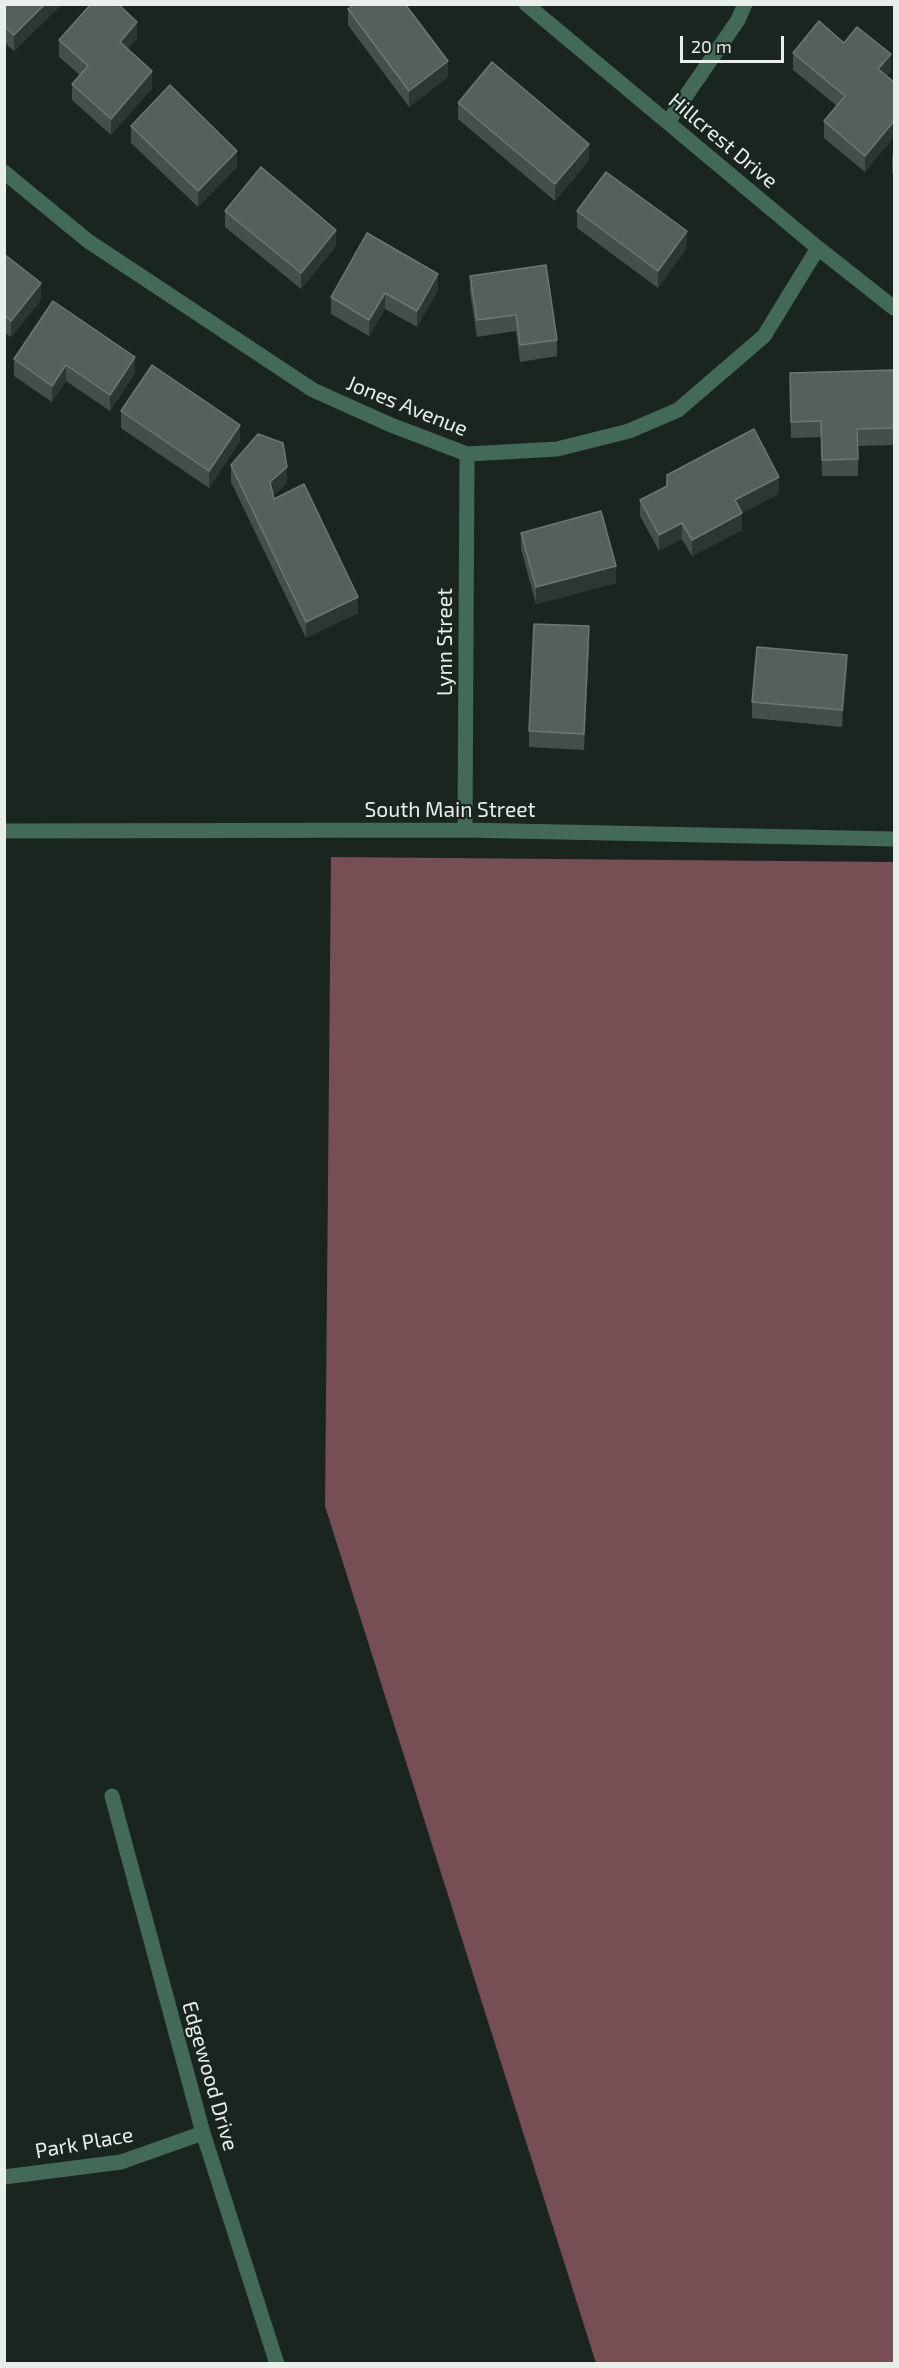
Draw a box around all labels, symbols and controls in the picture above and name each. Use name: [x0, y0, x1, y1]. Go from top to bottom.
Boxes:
scale bar: [683, 24, 786, 62]
text: 20 m: [691, 35, 732, 57]
street label: Hillcrest Drive: [663, 88, 783, 194]
street label: Jones Avenue: [343, 370, 471, 442]
street label: Lynn Street: [432, 588, 458, 696]
street label: South Main Street: [365, 797, 535, 823]
street label: Edgewood Drive: [177, 1998, 243, 2154]
street label: Park Place: [33, 2122, 135, 2164]

